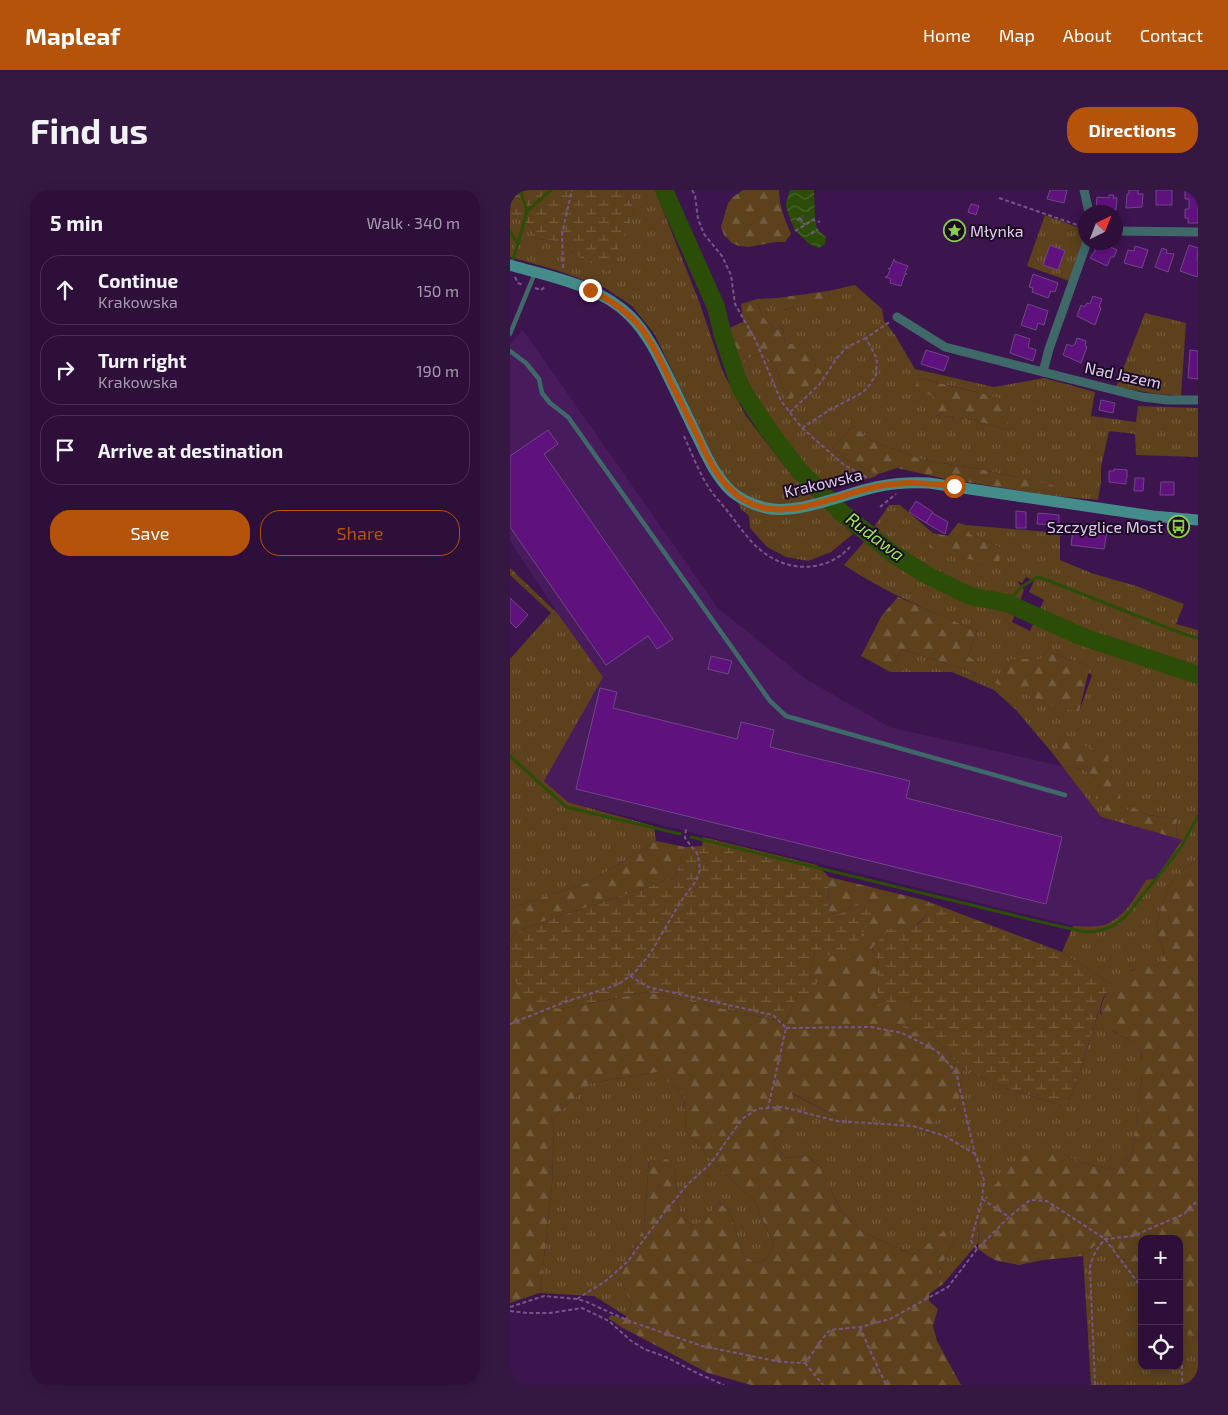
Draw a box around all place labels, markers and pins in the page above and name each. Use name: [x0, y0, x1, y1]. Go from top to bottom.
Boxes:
place icon: Młynka: [942, 219, 966, 243]
place label: Młynka: [970, 221, 1024, 240]
bus stop icon: Szczyglice Most: [1167, 515, 1191, 539]
place label: Szczyglice Most: [1047, 517, 1163, 536]

